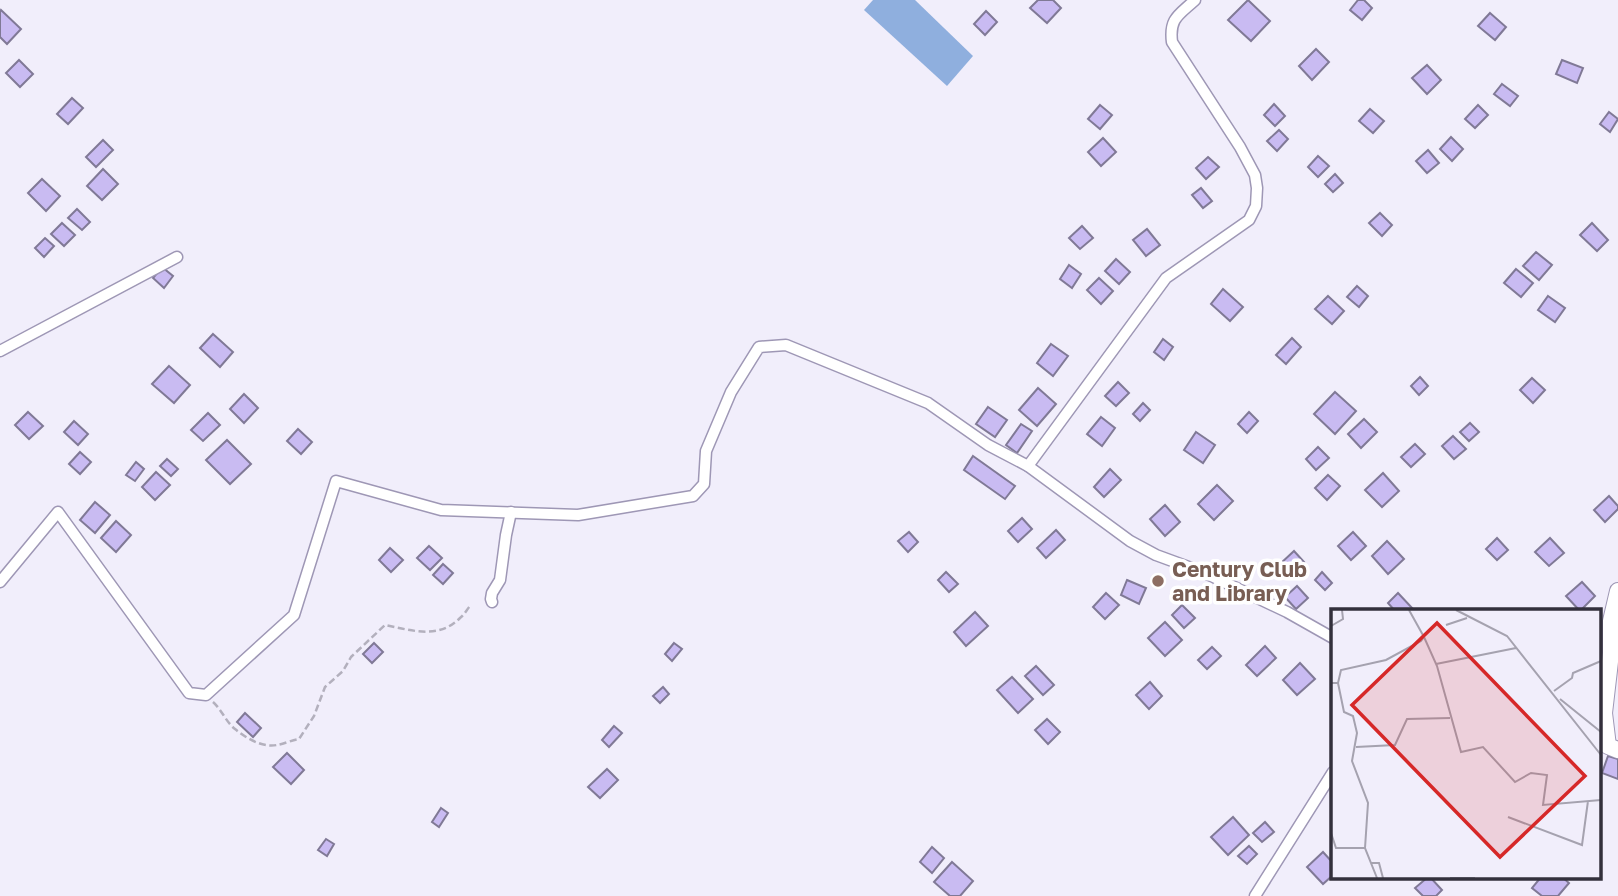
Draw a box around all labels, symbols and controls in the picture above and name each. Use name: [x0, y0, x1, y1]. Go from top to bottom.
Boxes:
place label: Century Club and Library: [1172, 556, 1307, 606]
marker: Century Club and Library: [1150, 573, 1166, 589]
inset map: [1331, 609, 1600, 878]

